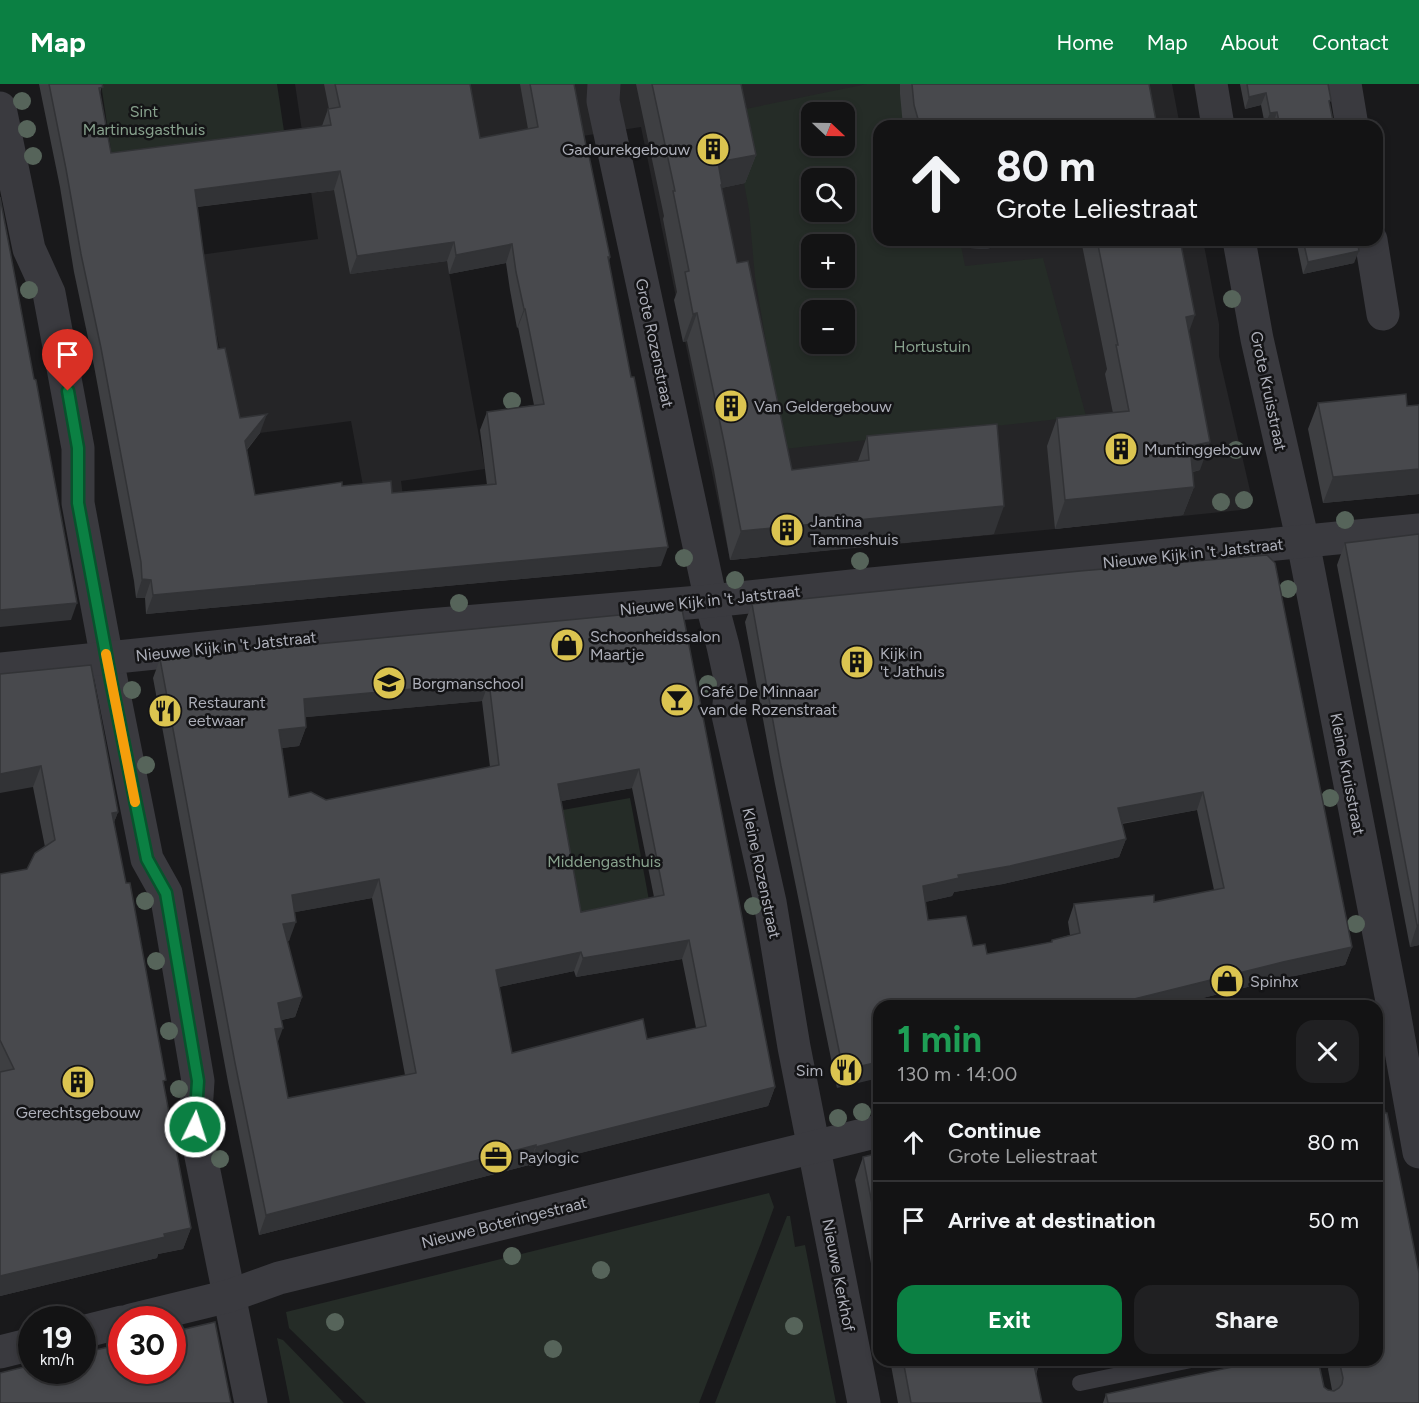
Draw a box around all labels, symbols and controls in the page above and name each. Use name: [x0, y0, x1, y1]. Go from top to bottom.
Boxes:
text: Map: [30, 25, 86, 59]
text: Home: [1057, 30, 1114, 55]
text: Map: [1147, 30, 1188, 55]
text: About: [1221, 30, 1279, 55]
text: Contact: [1312, 30, 1389, 55]
park label: Sint Martinusgasthuis: [83, 102, 205, 139]
north arrow: [801, 102, 855, 156]
map controls: [801, 102, 855, 354]
building icon: Gadourekgebouw: [695, 131, 731, 167]
place label: Gadourekgebouw: [562, 140, 690, 159]
text: 80 m: [996, 141, 1096, 192]
icon: ahead: [897, 144, 975, 222]
button: search: [801, 168, 855, 222]
text: Grote Leliestraat: [996, 192, 1198, 225]
button: +: [801, 234, 855, 288]
street label: Grote Rozenstraat: [632, 277, 677, 409]
button: −: [801, 300, 855, 354]
pin: [42, 329, 93, 391]
street label: Grote Kruisstraat: [1247, 329, 1290, 453]
park label: Hortustuin: [894, 337, 970, 356]
icon: arrive: [51, 338, 84, 371]
building icon: Van Geldergebouw: [713, 388, 749, 424]
place label: Van Geldergebouw: [754, 397, 892, 416]
building icon: Muntinggebouw: [1103, 431, 1139, 467]
place label: Muntinggebouw: [1144, 440, 1262, 459]
building icon: Jantina Tammeshuis: [769, 512, 805, 548]
place label: Jantina Tammeshuis: [810, 512, 898, 549]
street label: Nieuwe Kijk in 't Jatstraat: [1102, 535, 1284, 572]
street label: Nieuwe Kijk in 't Jatstraat: [619, 582, 801, 619]
shop icon: Schoonheidssalon Maartje: [549, 627, 585, 663]
place label: Schoonheidssalon Maartje: [590, 627, 721, 664]
street label: Nieuwe Kijk in 't Jatstraat: [135, 628, 317, 665]
building icon: Kijk in 't Jathuis: [839, 644, 875, 680]
place label: Kijk in 't Jathuis: [880, 644, 945, 681]
school or university icon: Borgmanschool: [371, 665, 407, 701]
place label: Borgmanschool: [412, 674, 524, 693]
bar icon: Café De Minnaar van de Rozenstraat: [659, 682, 695, 718]
place label: Café De Minnaar van de Rozenstraat: [700, 682, 837, 719]
restaurant icon: Restaurant eetwaar: [147, 693, 183, 729]
place label: Restaurant eetwaar: [188, 693, 266, 730]
street label: Kleine Kruisstraat: [1326, 711, 1369, 837]
street label: Kleine Rozenstraat: [738, 806, 785, 940]
park label: Middengasthuis: [547, 852, 661, 871]
shop icon: Spinhx: [1209, 963, 1245, 999]
place label: Spinhx: [1250, 972, 1299, 991]
text: 1 min: [897, 1018, 982, 1061]
button: close: [1296, 1020, 1359, 1083]
restaurant icon: Sim: [828, 1052, 864, 1088]
place label: Sim: [796, 1061, 823, 1080]
text: 130 m · 14:00: [897, 1062, 1017, 1086]
building icon: Gerechtsgebouw: [60, 1064, 96, 1100]
position arrow: [163, 1095, 227, 1159]
place label: Gerechtsgebouw: [16, 1103, 141, 1122]
text: Continue: [948, 1117, 1041, 1144]
icon: ahead: [897, 1126, 930, 1159]
text: 80 m: [1307, 1129, 1359, 1156]
office icon: Paylogic: [478, 1139, 514, 1175]
text: Grote Leliestraat: [948, 1144, 1098, 1168]
place label: Paylogic: [519, 1148, 579, 1167]
street label: Nieuwe Boteringestraat: [419, 1193, 589, 1252]
icon: arrive: [897, 1204, 930, 1237]
text: Arrive at destination: [948, 1207, 1156, 1234]
text: 50 m: [1308, 1207, 1359, 1234]
street label: Nieuwe Kerkhof: [818, 1217, 859, 1333]
button: Exit: [897, 1285, 1122, 1354]
button: Share: [1134, 1285, 1359, 1354]
speed limit sign: 30: [108, 1306, 186, 1384]
text: 19: [42, 1319, 72, 1356]
text: km/h: [40, 1351, 74, 1369]

